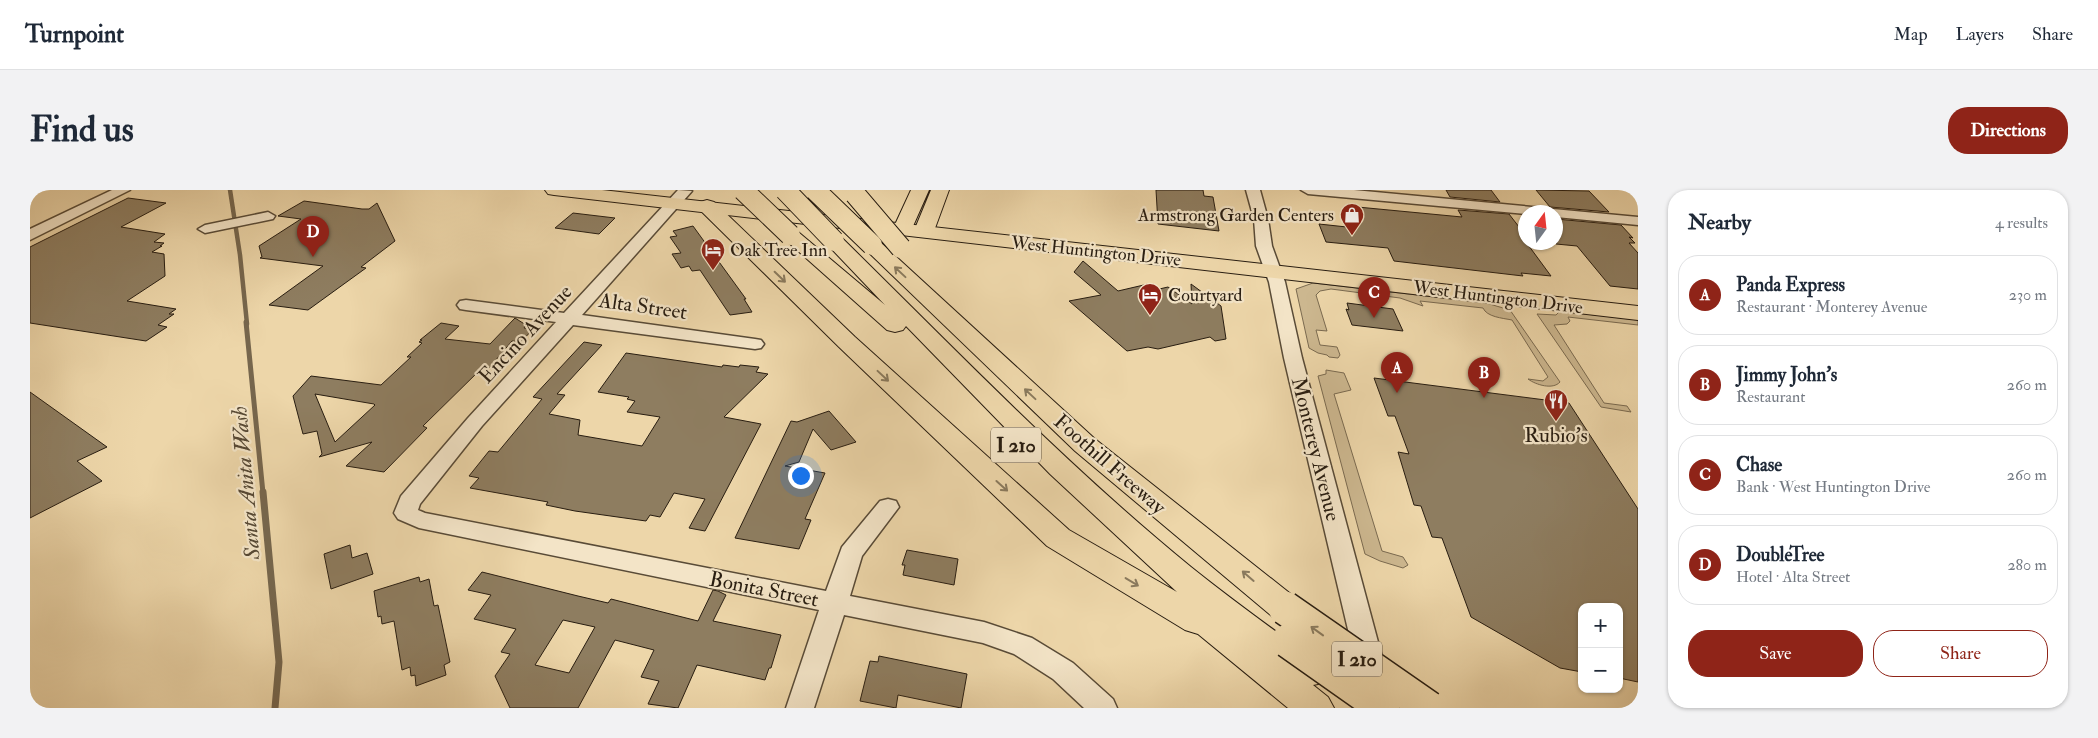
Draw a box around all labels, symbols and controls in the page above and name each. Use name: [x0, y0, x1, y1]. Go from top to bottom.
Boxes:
text: Turnpoint: [25, 19, 124, 50]
text: Map: [1894, 23, 1928, 46]
text: Layers: [1956, 23, 2004, 46]
text: Share: [2032, 23, 2073, 46]
button: Directions: [1948, 107, 2068, 154]
text: Find us: [30, 108, 134, 152]
shop icon: Armstrong Garden Centers: [1339, 202, 1365, 236]
place label: Armstrong Garden Centers: [1137, 204, 1334, 227]
north arrow: [1518, 205, 1563, 250]
text: Nearby: [1688, 209, 1751, 236]
text: 4 results: [1995, 213, 2048, 233]
pin: D: [297, 216, 329, 257]
street label: West Huntington Drive: [1009, 231, 1182, 272]
hotel icon: Oak Tree Inn: [700, 237, 726, 271]
place label: Oak Tree Inn: [730, 239, 827, 262]
one-way arrow: [894, 266, 906, 278]
one-way arrow: [774, 271, 786, 283]
text: Panda Express: [1736, 273, 1845, 297]
street label: West Huntington Drive: [1411, 276, 1584, 319]
pin: C: [1358, 277, 1390, 318]
street label: Encino Avenue: [473, 279, 578, 390]
hotel icon: Courtyard: [1137, 282, 1163, 316]
place label: Courtyard: [1168, 284, 1243, 307]
text: A: [1700, 285, 1710, 305]
text: 230 m: [2009, 285, 2047, 305]
street label: Alta Street: [596, 287, 689, 326]
text: Restaurant · Monterey Avenue: [1736, 297, 1928, 317]
pin: A: [1381, 352, 1413, 393]
pin: B: [1468, 357, 1500, 398]
text: Jimmy John's: [1736, 363, 1837, 387]
one-way arrow: [876, 370, 889, 382]
street label: Monterey Avenue: [1285, 374, 1346, 524]
text: B: [1700, 375, 1710, 395]
text: 260 m: [2007, 375, 2047, 395]
text: Restaurant: [1736, 387, 1805, 407]
one-way arrow: [1024, 388, 1037, 400]
restaurant icon: Rubio's: [1543, 388, 1569, 422]
water label: Santa Anita Wash: [225, 405, 267, 562]
street label: Foothill Freeway: [1048, 408, 1172, 521]
place label: Rubio's: [1524, 422, 1588, 449]
road number: I 210: [991, 428, 1041, 462]
text: Chase: [1736, 453, 1782, 477]
your location: [788, 463, 814, 489]
text: C: [1699, 465, 1711, 485]
text: 260 m: [2007, 465, 2047, 485]
text: Bank · West Huntington Drive: [1736, 477, 1930, 497]
one-way arrow: [995, 480, 1008, 492]
text: DoubleTree: [1736, 543, 1825, 567]
text: D: [1698, 555, 1712, 575]
text: 280 m: [2007, 555, 2047, 575]
street label: Bonita Street: [707, 566, 821, 613]
text: Hotel · Alta Street: [1736, 567, 1850, 587]
one-way arrow: [1242, 571, 1255, 582]
one-way arrow: [1125, 578, 1139, 588]
map controls: [1578, 603, 1623, 693]
button: +: [1578, 603, 1623, 648]
one-way arrow: [1310, 626, 1324, 636]
button: Save: [1688, 630, 1863, 677]
button: Share: [1873, 630, 2048, 677]
road number: I 210: [1332, 642, 1382, 676]
button: −: [1578, 648, 1623, 693]

